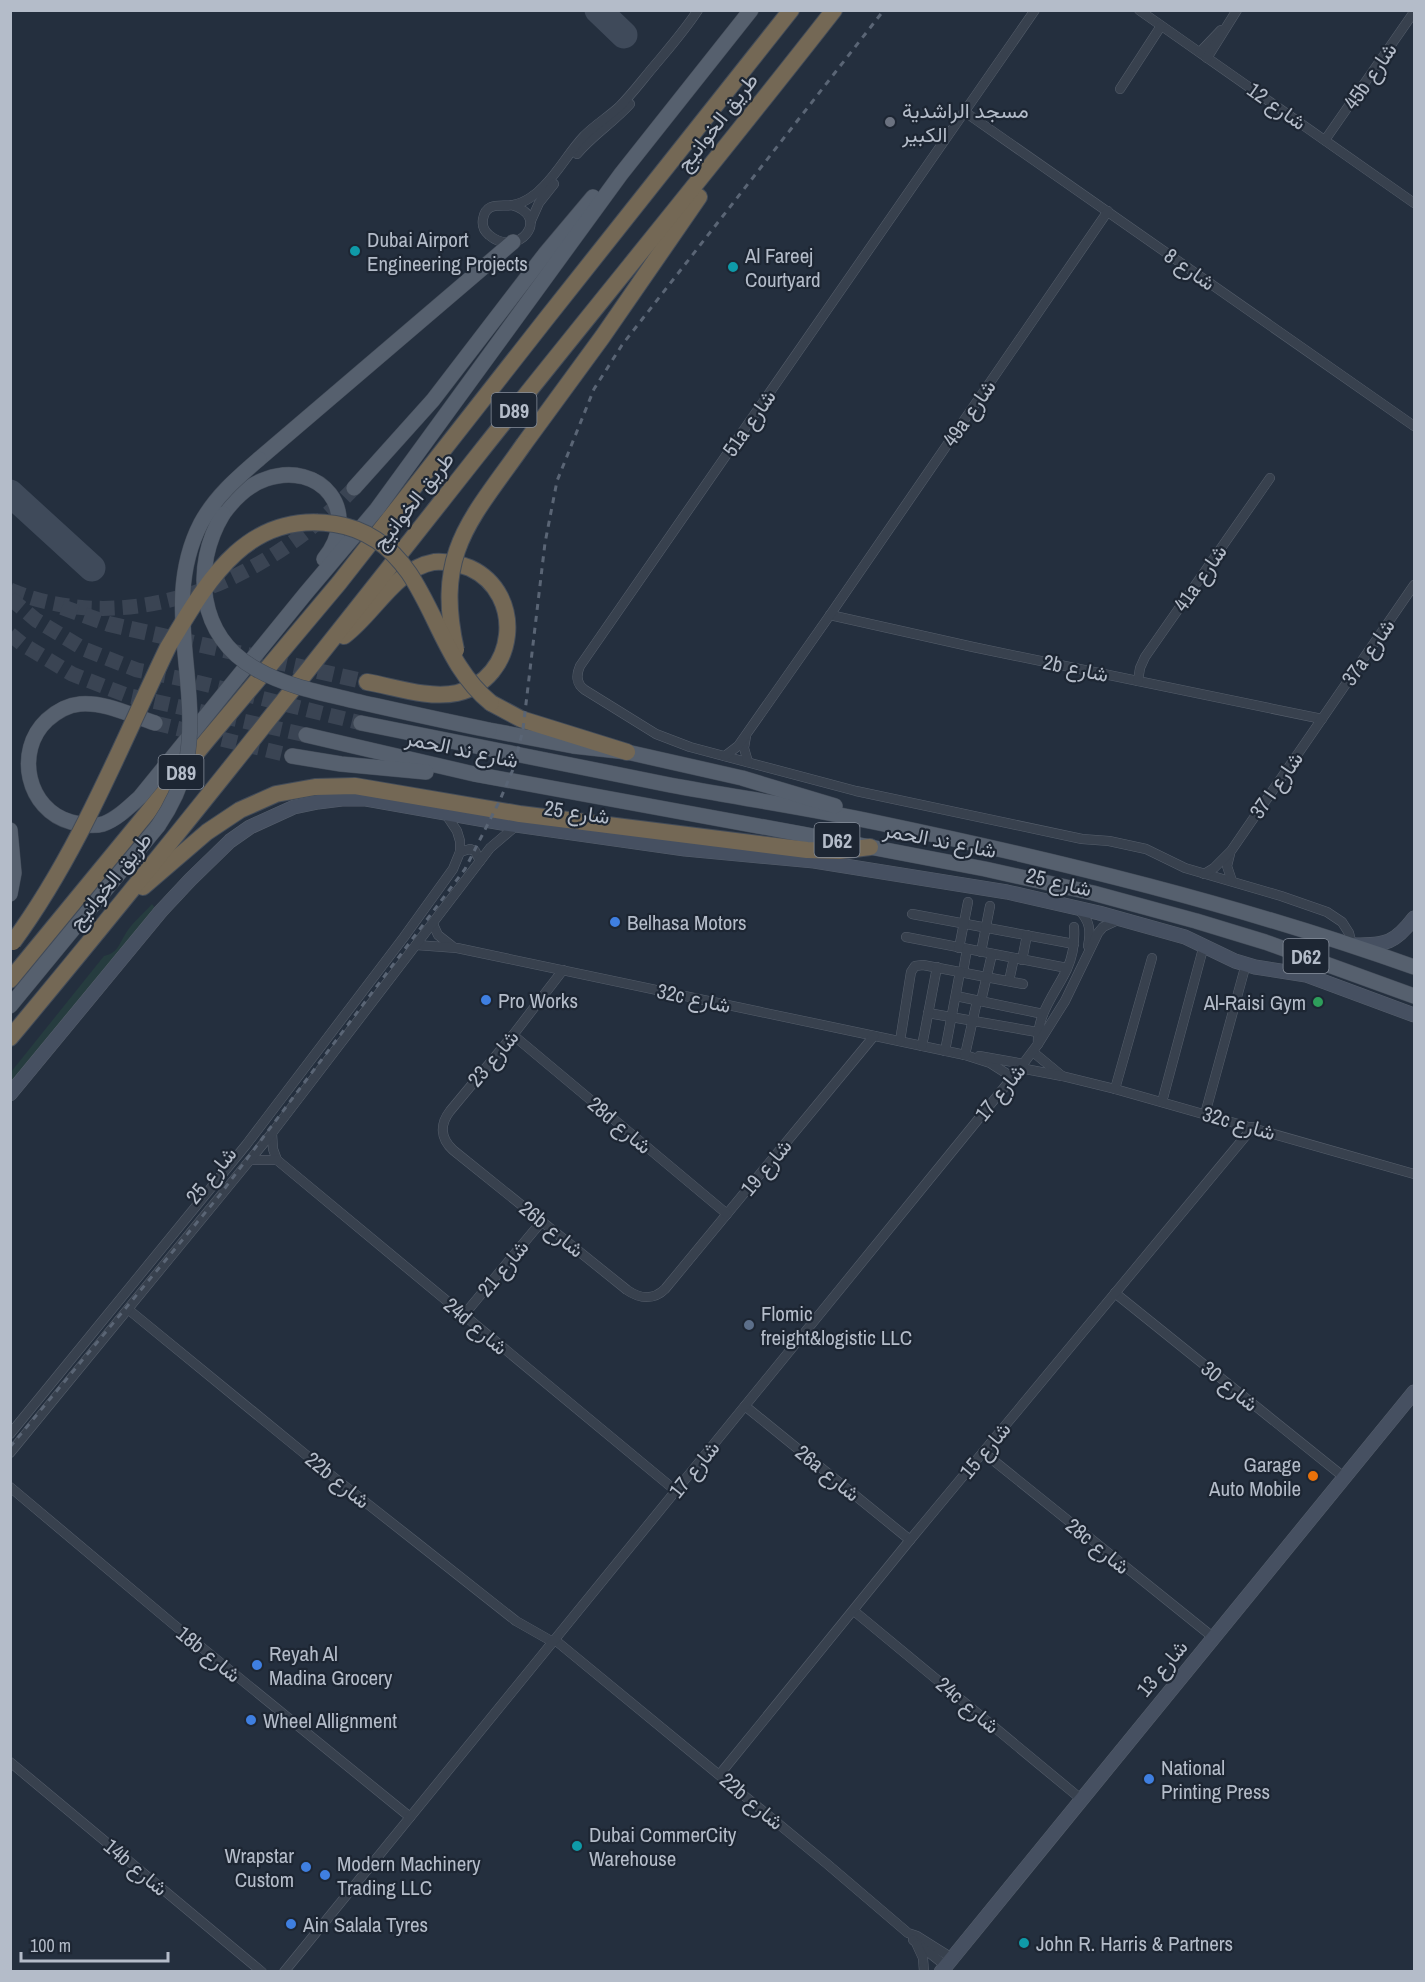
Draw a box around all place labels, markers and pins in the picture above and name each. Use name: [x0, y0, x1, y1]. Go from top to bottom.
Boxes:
place label: مسجد الراشدية الكبير: [901, 96, 1029, 149]
marker: مسجد الراشدية الكبير: [883, 115, 897, 129]
place label: Dubai Airport Engineering Projects: [367, 225, 528, 278]
place label: Al Fareej Courtyard: [744, 241, 821, 294]
marker: Dubai Airport Engineering Projects: [348, 244, 362, 258]
marker: Al Fareej Courtyard: [726, 260, 740, 274]
place label: Belhasa Motors: [627, 908, 747, 937]
marker: Belhasa Motors: [608, 915, 622, 929]
place label: Pro Works: [498, 986, 578, 1015]
place label: Al-Raisi Gym: [1203, 988, 1306, 1017]
marker: Pro Works: [479, 993, 493, 1007]
marker: Al-Raisi Gym: [1311, 995, 1325, 1009]
place label: Flomic freight&logistic LLC: [761, 1299, 912, 1352]
marker: Flomic freight&logistic LLC: [742, 1318, 756, 1332]
place label: Garage Auto Mobile: [1208, 1450, 1301, 1503]
marker: Garage Auto Mobile: [1306, 1469, 1320, 1483]
place label: Reyah Al Madina Grocery: [269, 1639, 393, 1692]
marker: Reyah Al Madina Grocery: [250, 1658, 264, 1672]
place label: Wheel Allignment: [263, 1706, 397, 1735]
marker: Wheel Allignment: [244, 1713, 258, 1727]
place label: National Printing Press: [1161, 1753, 1270, 1806]
marker: National Printing Press: [1142, 1772, 1156, 1786]
place label: Dubai CommerCity Warehouse: [589, 1820, 737, 1873]
marker: Dubai CommerCity Warehouse: [570, 1839, 584, 1853]
place label: Wrapstar Custom: [224, 1841, 294, 1894]
place label: Modern Machinery Trading LLC: [337, 1849, 481, 1902]
marker: Wrapstar Custom: [299, 1860, 313, 1874]
marker: Modern Machinery Trading LLC: [318, 1868, 332, 1882]
place label: Ain Salala Tyres: [302, 1910, 428, 1939]
marker: Ain Salala Tyres: [284, 1917, 298, 1931]
place label: John R. Harris & Partners: [1036, 1929, 1233, 1958]
marker: John R. Harris & Partners: [1017, 1936, 1031, 1950]

